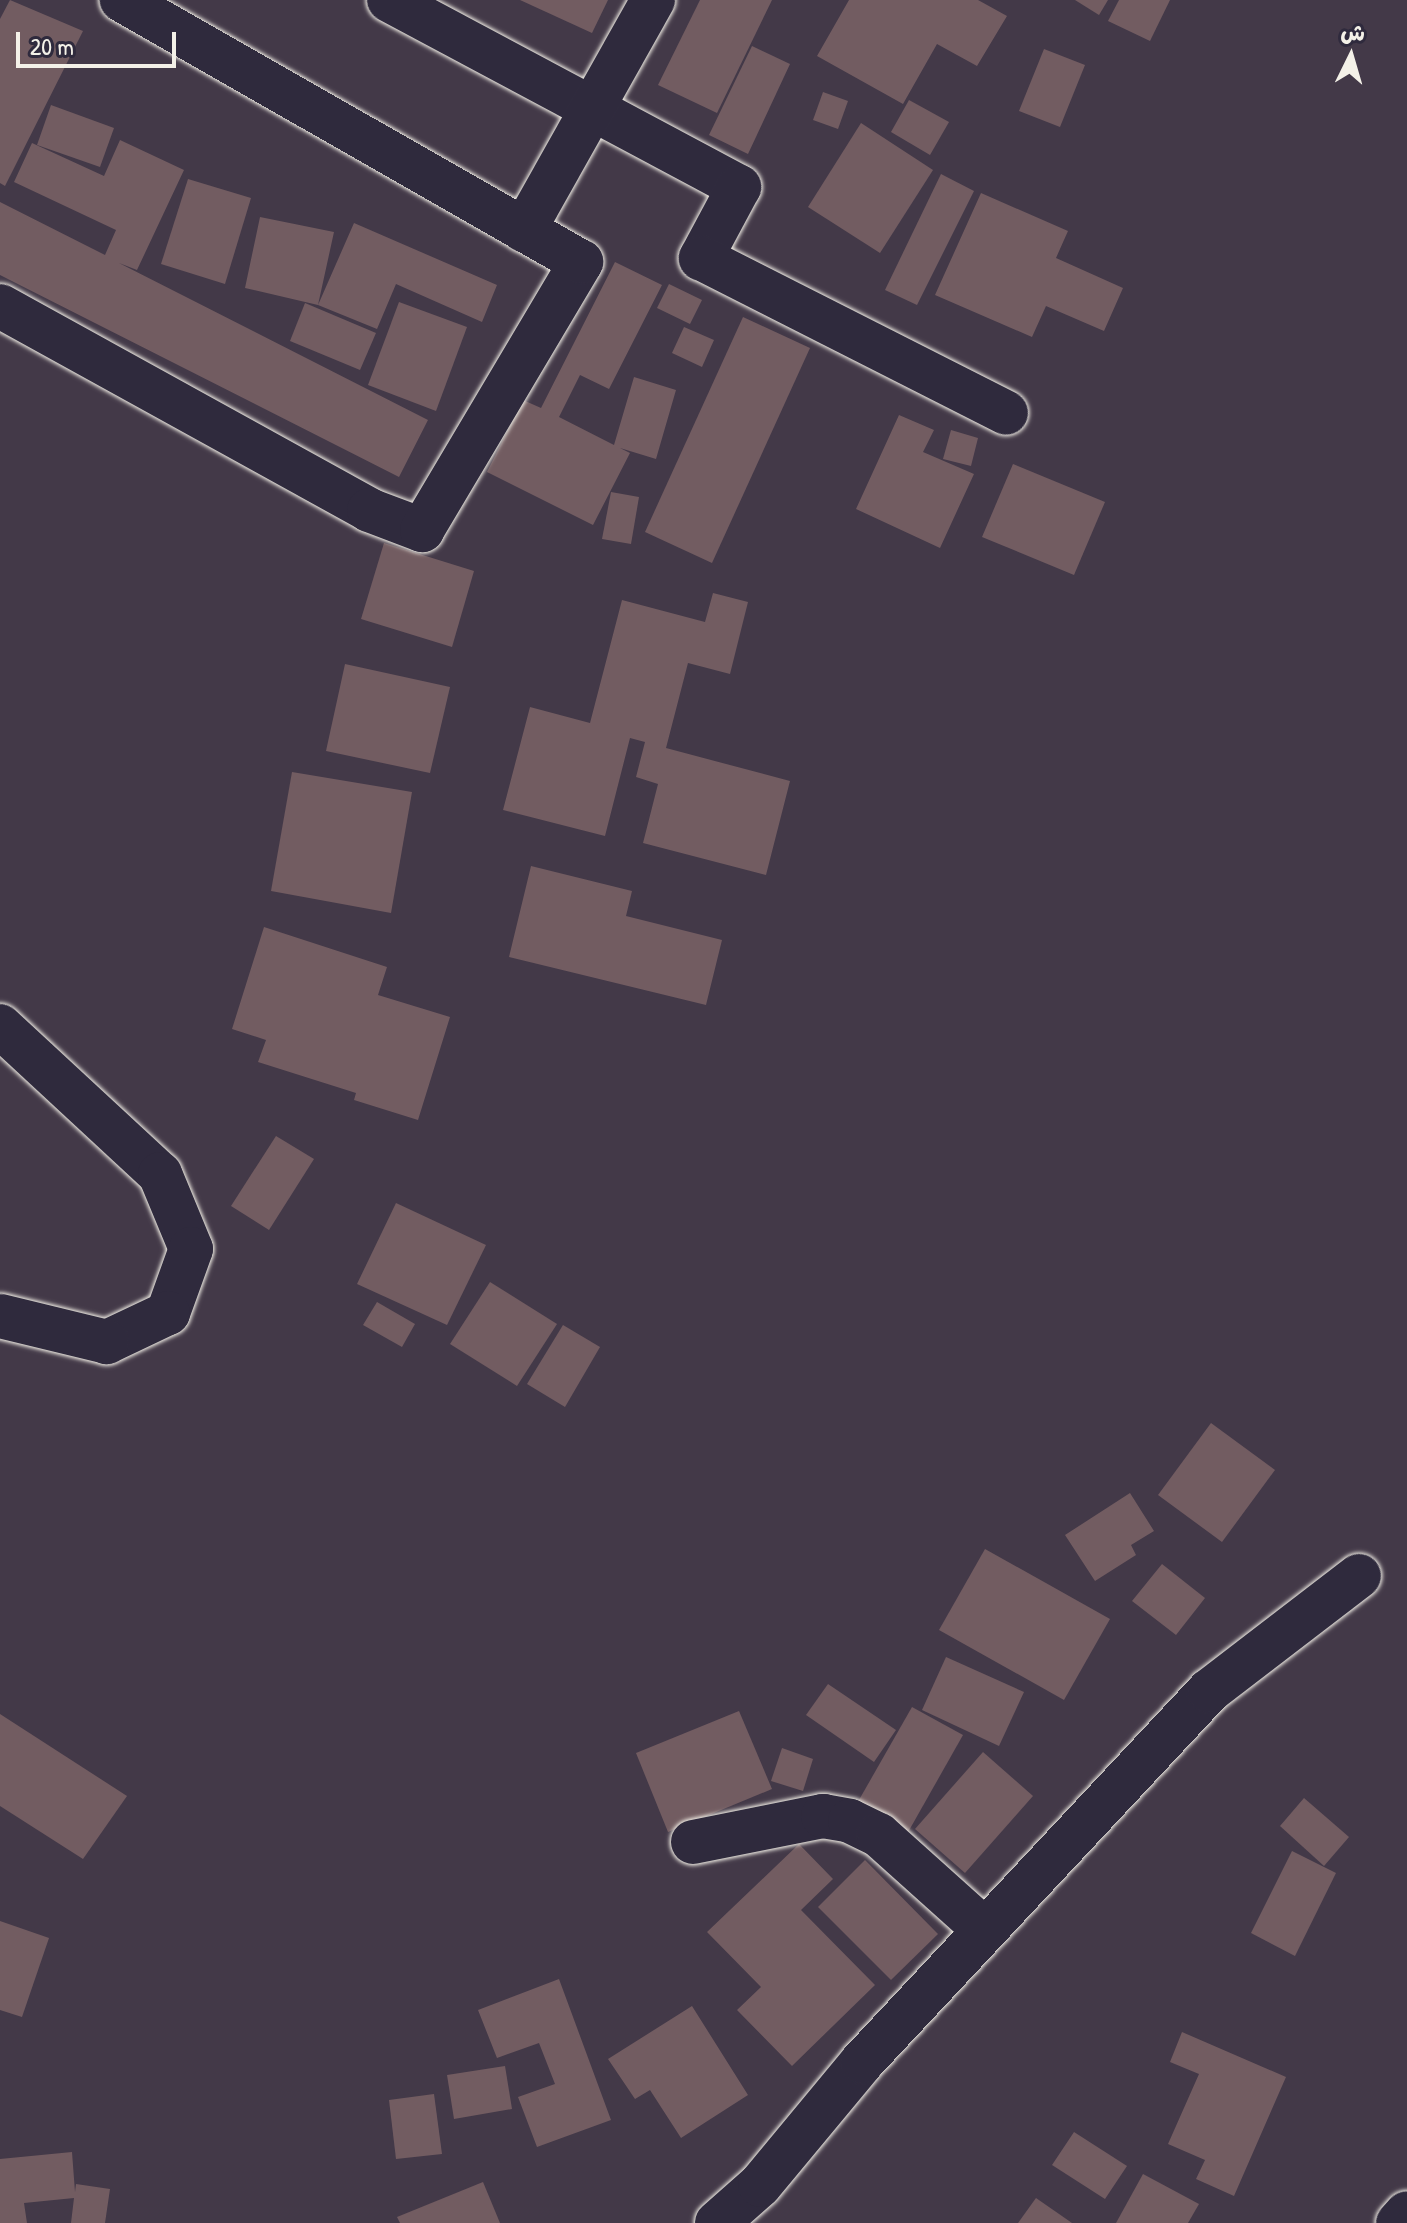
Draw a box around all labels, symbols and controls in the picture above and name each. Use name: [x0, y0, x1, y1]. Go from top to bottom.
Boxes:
scale bar: [20, 16, 180, 66]
north arrow: [1311, 16, 1391, 96]
text: ش: [1340, 16, 1366, 48]
text: 20 m: [30, 30, 74, 62]

